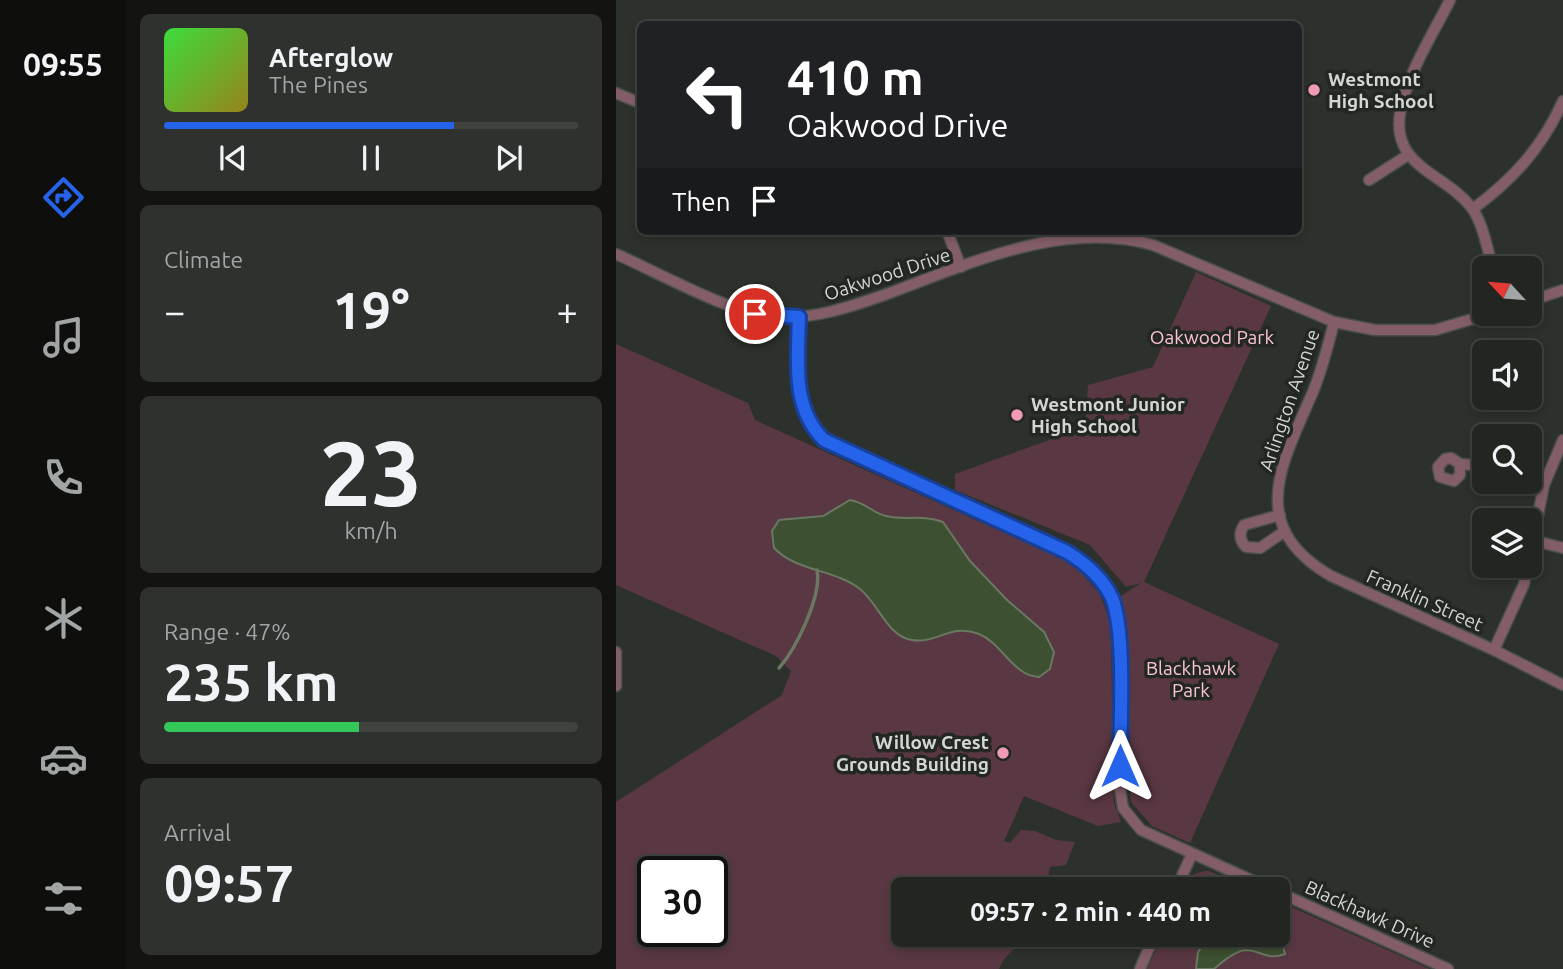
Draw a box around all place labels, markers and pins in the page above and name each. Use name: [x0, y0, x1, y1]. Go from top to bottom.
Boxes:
place label: Westmont High School: [1328, 68, 1434, 112]
marker: Westmont High School: [1306, 82, 1322, 98]
pin: [725, 284, 785, 344]
place label: Westmont Junior High School: [1031, 393, 1185, 437]
marker: Westmont Junior High School: [1009, 407, 1025, 423]
place label: Willow Crest Grounds Building: [836, 731, 989, 775]
marker: Willow Crest Grounds Building: [995, 745, 1011, 761]

